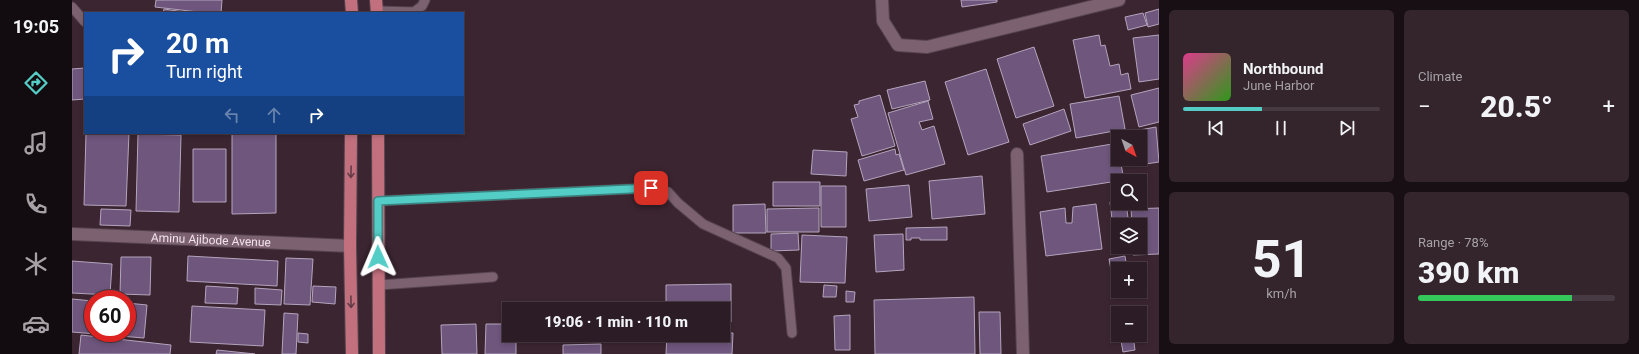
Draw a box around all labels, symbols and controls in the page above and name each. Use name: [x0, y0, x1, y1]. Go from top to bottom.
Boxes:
text: 19:05: [13, 16, 59, 37]
text: 20 m: [166, 27, 229, 60]
icon: right: [100, 28, 152, 80]
text: Northbound: [1243, 60, 1324, 78]
text: Turn right: [166, 61, 243, 82]
icon: directions: [22, 69, 50, 97]
text: Climate: [1418, 69, 1462, 84]
text: June Harbor: [1243, 78, 1315, 93]
text: 20.5°: [1480, 89, 1553, 124]
text: −: [1418, 94, 1431, 119]
text: +: [1603, 94, 1615, 119]
icon: left: [221, 104, 243, 126]
icon: ahead: [263, 104, 285, 126]
icon: right: [305, 104, 327, 126]
icon: previous: [1205, 117, 1227, 139]
icon: pause: [1270, 117, 1292, 139]
icon: next: [1336, 117, 1358, 139]
icon: music: [22, 129, 50, 157]
north arrow: [1111, 130, 1147, 166]
map controls: [1111, 130, 1147, 342]
one-way arrow: [347, 165, 355, 178]
pin: [634, 171, 668, 205]
button: search: [1111, 174, 1147, 210]
icon: arrive: [640, 177, 662, 199]
icon: phone: [22, 190, 50, 218]
button: layers: [1111, 218, 1147, 254]
text: 51: [1252, 229, 1311, 290]
street label: Aminu Ajibode Avenue: [151, 230, 271, 250]
text: Range · 78%: [1418, 235, 1488, 250]
position arrow: [357, 236, 399, 278]
icon: climate: [22, 250, 50, 278]
text: 390 km: [1418, 255, 1520, 290]
button: +: [1111, 262, 1147, 298]
text: km/h: [1266, 286, 1297, 301]
speed limit sign: 60: [84, 290, 136, 342]
one-way arrow: [347, 295, 355, 308]
button: −: [1111, 306, 1147, 342]
icon: car: [22, 310, 50, 338]
text: 19:06 · 1 min · 110 m: [544, 313, 688, 331]

